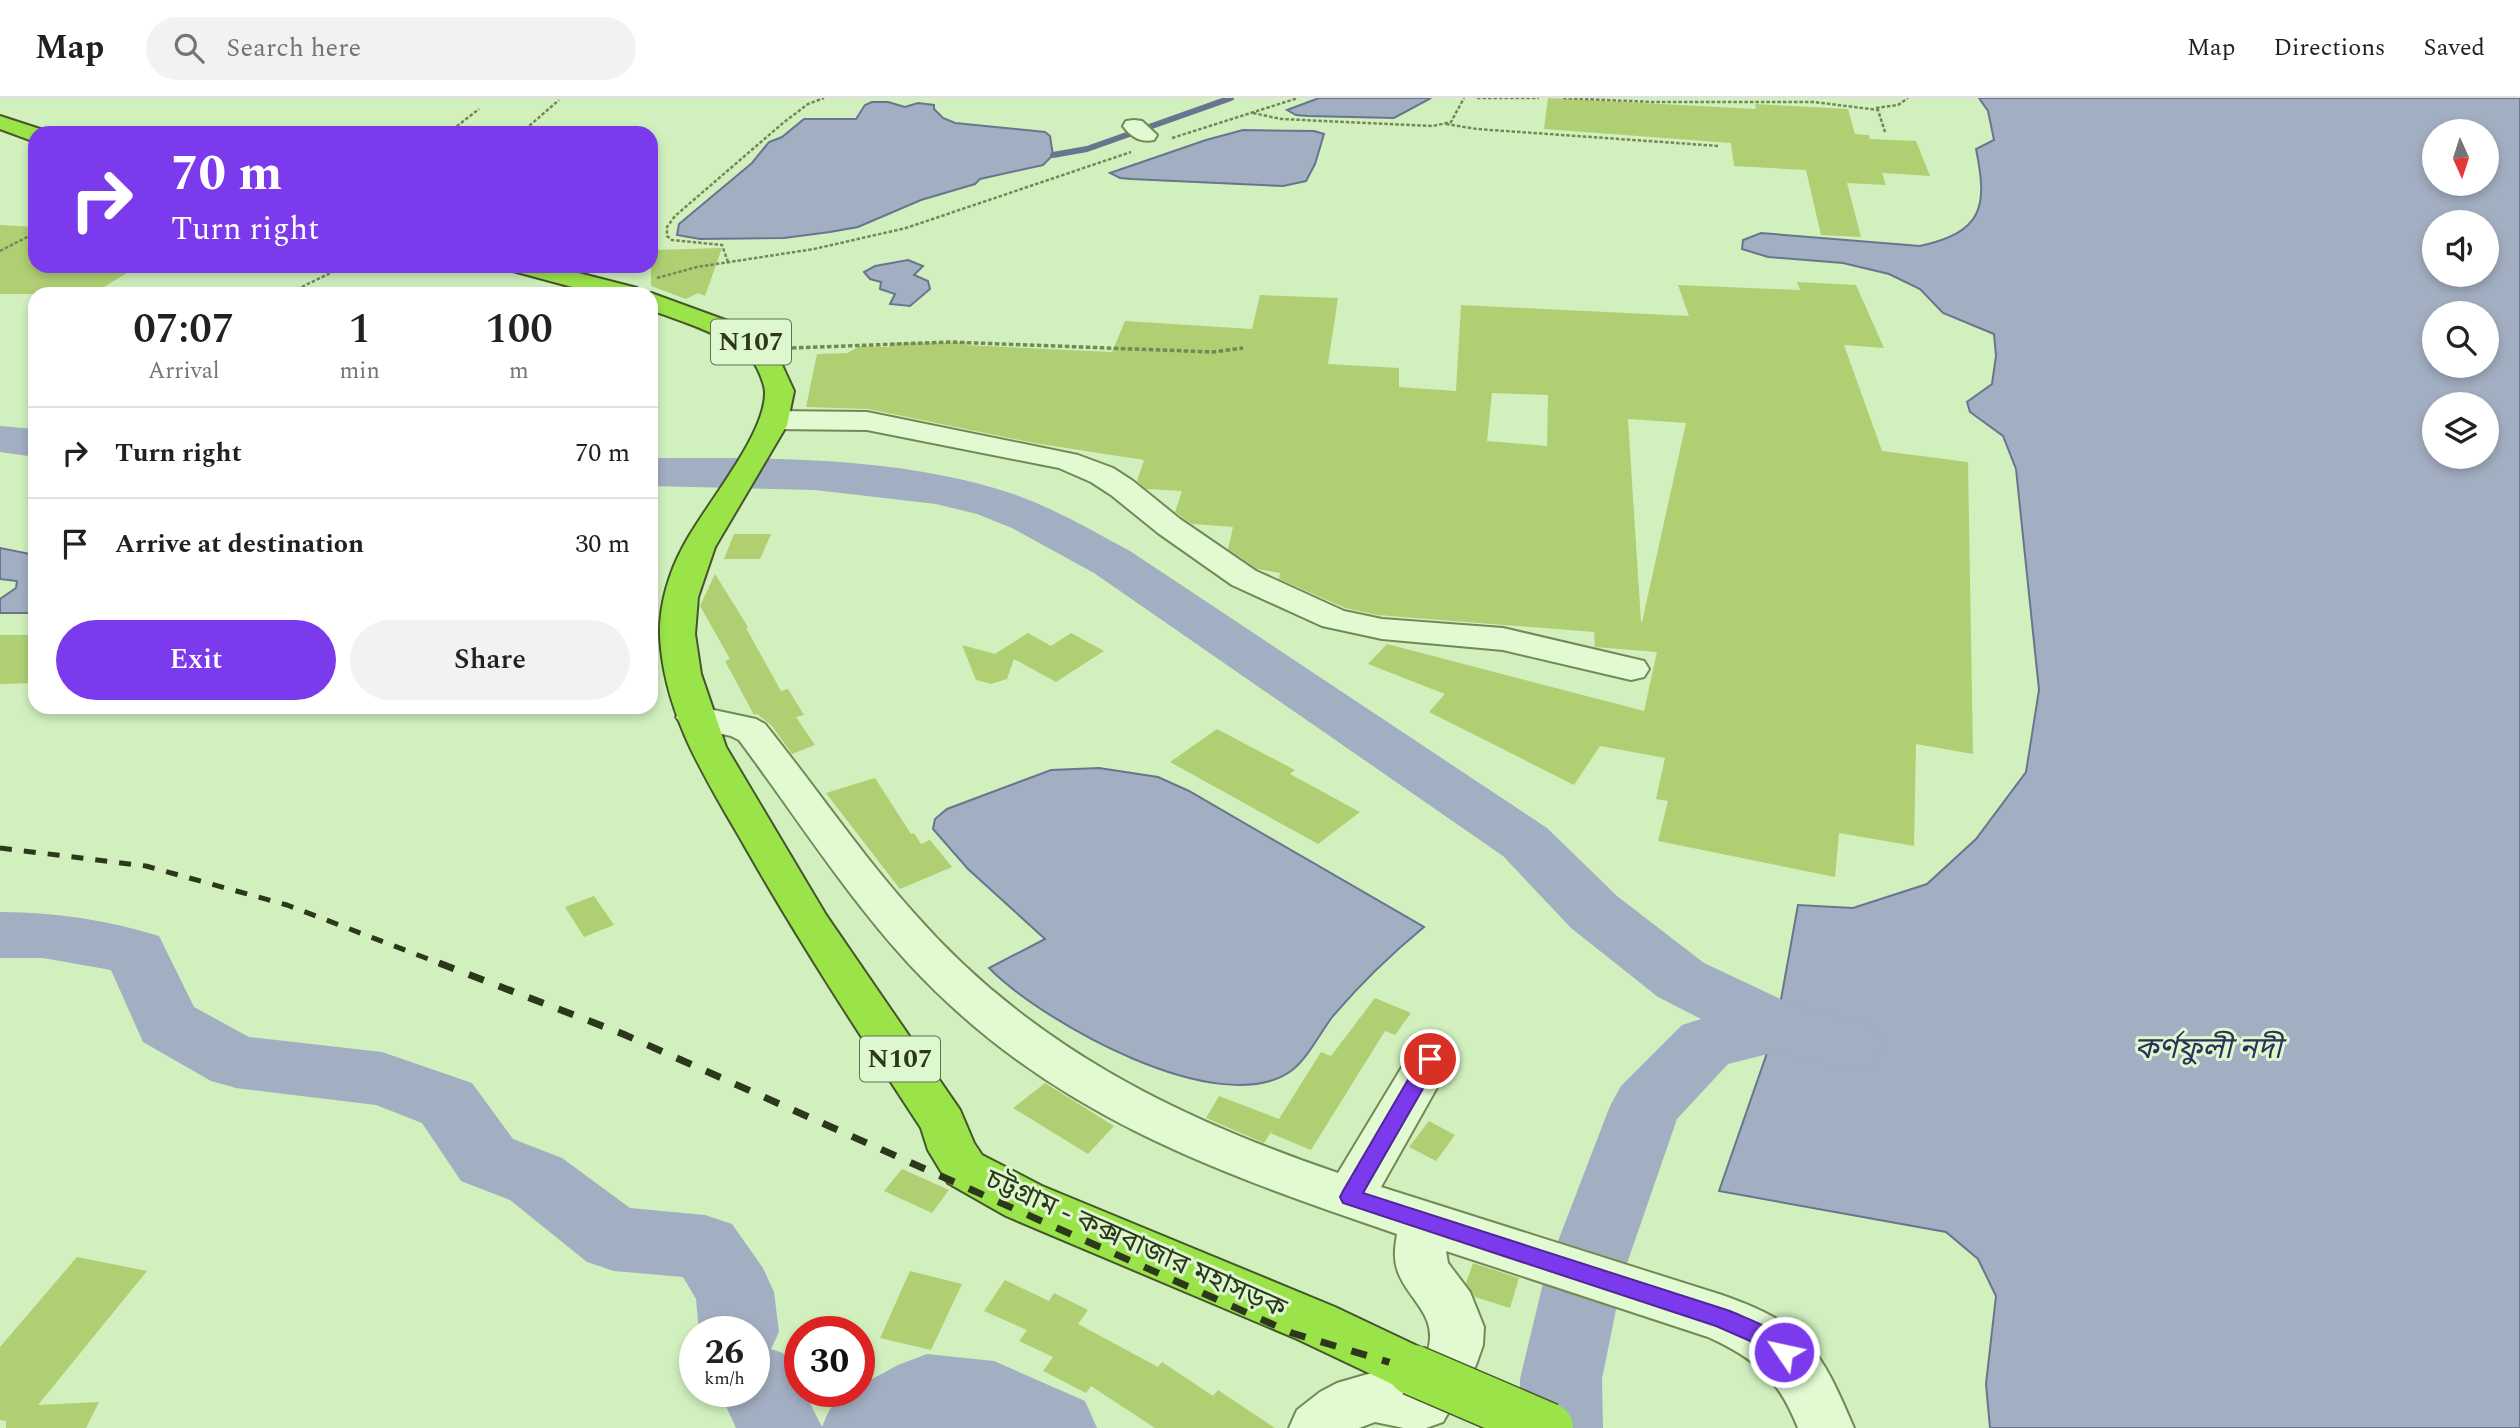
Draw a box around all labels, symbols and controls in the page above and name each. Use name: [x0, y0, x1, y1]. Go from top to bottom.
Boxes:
search box: [146, 17, 636, 80]
text: Map: [35, 23, 104, 73]
text: Search here: [226, 28, 361, 68]
icon: search: [170, 29, 208, 67]
text: Map: [2187, 30, 2235, 66]
text: Directions: [2273, 30, 2385, 66]
text: Saved: [2423, 30, 2485, 66]
north arrow: [2422, 119, 2499, 196]
map controls: [2422, 119, 2499, 469]
text: 70 m: [171, 137, 282, 212]
icon: right: [56, 154, 147, 245]
text: Turn right: [171, 205, 319, 254]
button: sound: [2422, 210, 2499, 287]
text: 07:07: [133, 298, 234, 361]
text: 1: [348, 298, 371, 361]
text: 100: [485, 298, 553, 361]
button: search: [2422, 301, 2499, 378]
road number: N107: [711, 319, 791, 364]
text: Arrival: [148, 354, 220, 389]
text: min: [340, 354, 380, 389]
text: m: [509, 354, 529, 389]
button: layers: [2422, 392, 2499, 469]
text: Turn right: [115, 433, 242, 473]
text: 70 m: [575, 433, 630, 473]
icon: right: [56, 434, 94, 472]
text: Arrive at destination: [115, 524, 364, 564]
text: 30 m: [575, 524, 630, 564]
icon: arrive: [56, 525, 94, 563]
button: Exit: [56, 620, 336, 700]
button: Share: [350, 620, 630, 700]
water label: কর্ণফুলী নদী: [2134, 1026, 2287, 1072]
pin: [1400, 1029, 1460, 1089]
road number: N107: [860, 1036, 940, 1082]
icon: arrive: [1411, 1040, 1449, 1078]
street label: চট্টগ্রাম - কক্সবাজার মহাসড়ক: [978, 1158, 1294, 1330]
position arrow: [1747, 1315, 1821, 1389]
speed limit sign: 30: [784, 1316, 875, 1407]
text: 26: [705, 1326, 744, 1379]
text: km/h: [704, 1365, 745, 1392]

